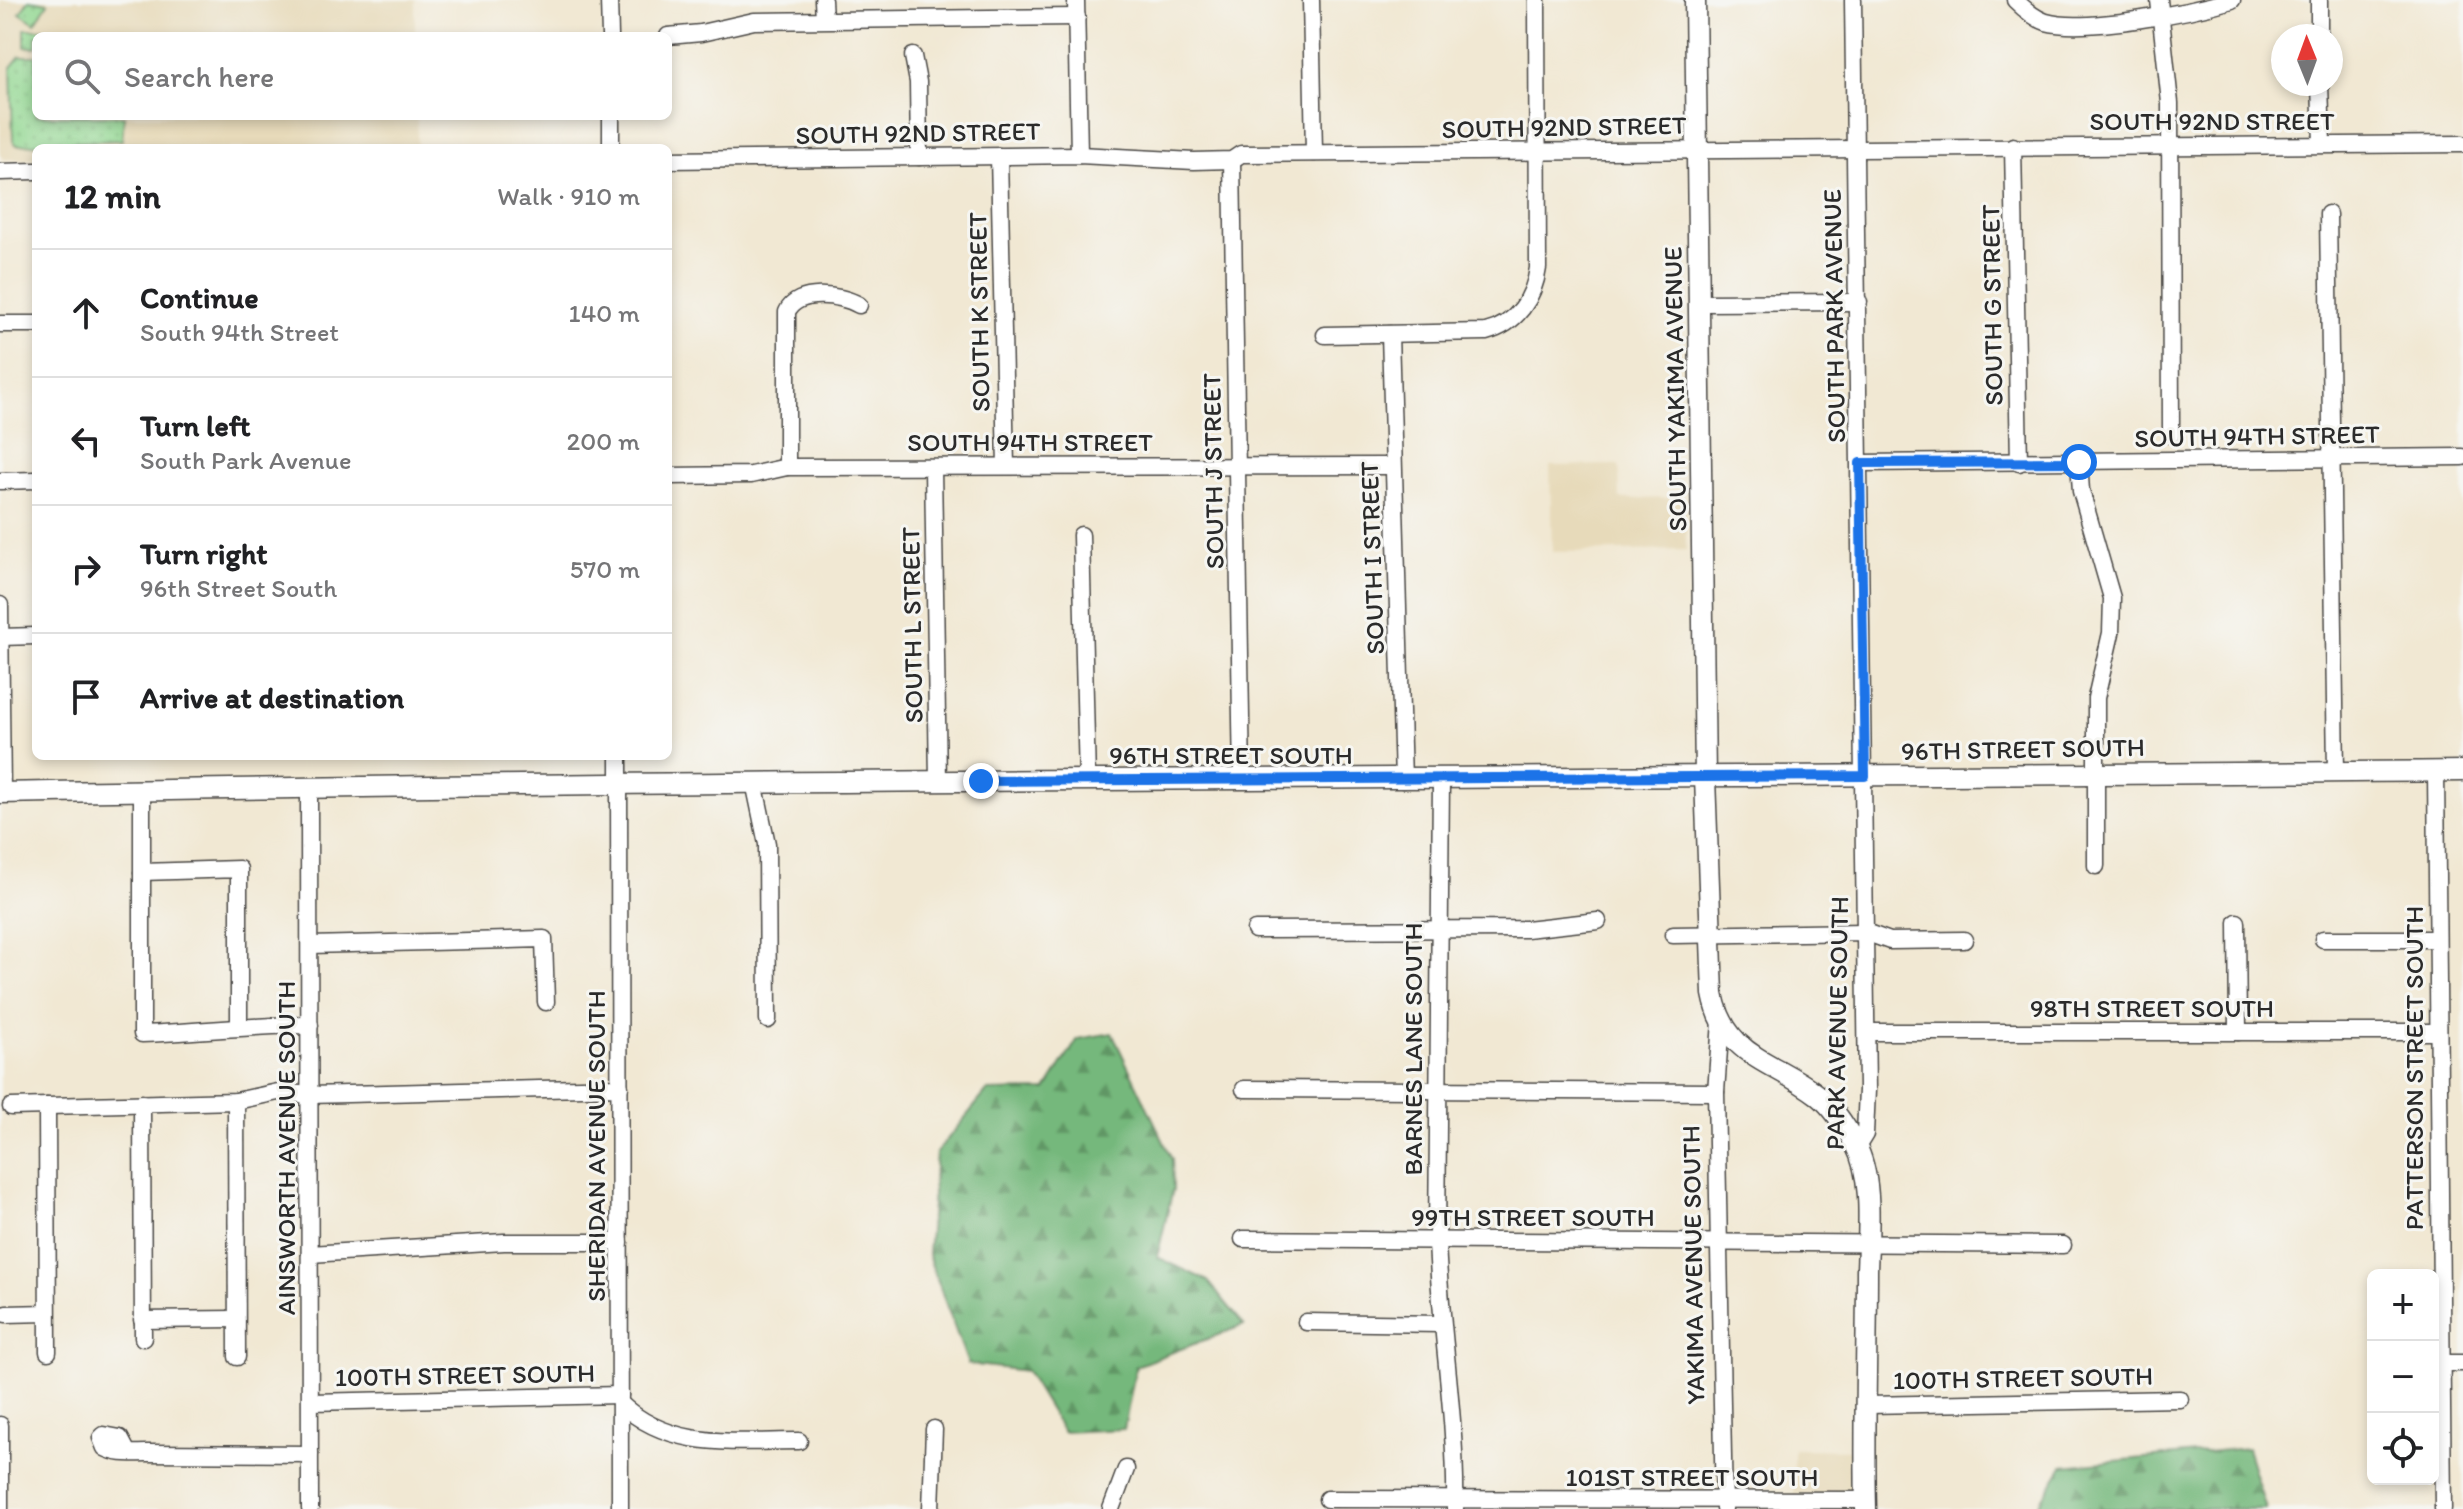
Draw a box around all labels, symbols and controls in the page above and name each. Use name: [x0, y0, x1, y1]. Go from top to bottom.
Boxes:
north arrow: [2271, 24, 2343, 96]
search box: [32, 32, 672, 120]
icon: search: [60, 54, 104, 98]
text: Search here: [124, 58, 274, 95]
street label: SOUTH 92ND STREET: [2089, 105, 2335, 137]
street label: SOUTH 92ND STREET: [1441, 109, 1687, 145]
street label: SOUTH 92ND STREET: [795, 115, 1041, 151]
text: 12 min: [64, 176, 161, 217]
text: Walk · 910 m: [497, 180, 640, 212]
street label: SOUTH PARK AVENUE: [1816, 189, 1852, 443]
street label: SOUTH G STREET: [1974, 204, 2010, 406]
street label: SOUTH K STREET: [961, 211, 997, 412]
street label: SOUTH YAKIMA AVENUE: [1657, 246, 1693, 532]
text: Continue: [140, 279, 259, 316]
icon: ahead: [64, 291, 108, 335]
text: 140 m: [569, 297, 640, 329]
text: South 94th Street: [140, 316, 339, 348]
street label: SOUTH J STREET: [1195, 372, 1231, 569]
text: Turn left: [140, 407, 251, 444]
street label: SOUTH 94TH STREET: [2134, 418, 2380, 454]
icon: left: [64, 419, 108, 463]
text: 200 m: [567, 425, 640, 457]
street label: SOUTH 94TH STREET: [907, 426, 1153, 458]
text: South Park Avenue: [140, 444, 352, 476]
route start: [2061, 444, 2097, 480]
street label: SOUTH I STREET: [1353, 460, 1391, 655]
street label: SOUTH L STREET: [894, 526, 930, 724]
text: Turn right: [140, 535, 268, 572]
icon: right: [64, 547, 108, 591]
text: 570 m: [570, 553, 640, 585]
text: 96th Street South: [140, 572, 337, 604]
icon: arrive: [64, 675, 108, 719]
text: Arrive at destination: [140, 679, 404, 716]
street label: 96TH STREET SOUTH: [1901, 731, 2145, 767]
street label: 96TH STREET SOUTH: [1109, 739, 1353, 771]
route end: [963, 763, 999, 799]
street label: PARK AVENUE SOUTH: [1819, 896, 1855, 1150]
street label: PATTERSON STREET SOUTH: [2398, 906, 2430, 1230]
street label: BARNES LANE SOUTH: [1397, 923, 1429, 1175]
street label: AINSWORTH AVENUE SOUTH: [270, 981, 302, 1315]
street label: SHERIDAN AVENUE SOUTH: [580, 990, 612, 1302]
street label: 98TH STREET SOUTH: [2030, 992, 2274, 1024]
street label: YAKIMA AVENUE SOUTH: [1675, 1125, 1711, 1405]
street label: 99TH STREET SOUTH: [1411, 1201, 1655, 1233]
map controls: [2367, 1269, 2439, 1485]
button: +: [2367, 1269, 2439, 1341]
button: −: [2367, 1341, 2439, 1413]
street label: 100TH STREET SOUTH: [335, 1357, 595, 1393]
street label: 100TH STREET SOUTH: [1893, 1360, 2153, 1396]
button: locate: [2367, 1413, 2439, 1485]
street label: 101ST STREET SOUTH: [1565, 1461, 1819, 1493]

